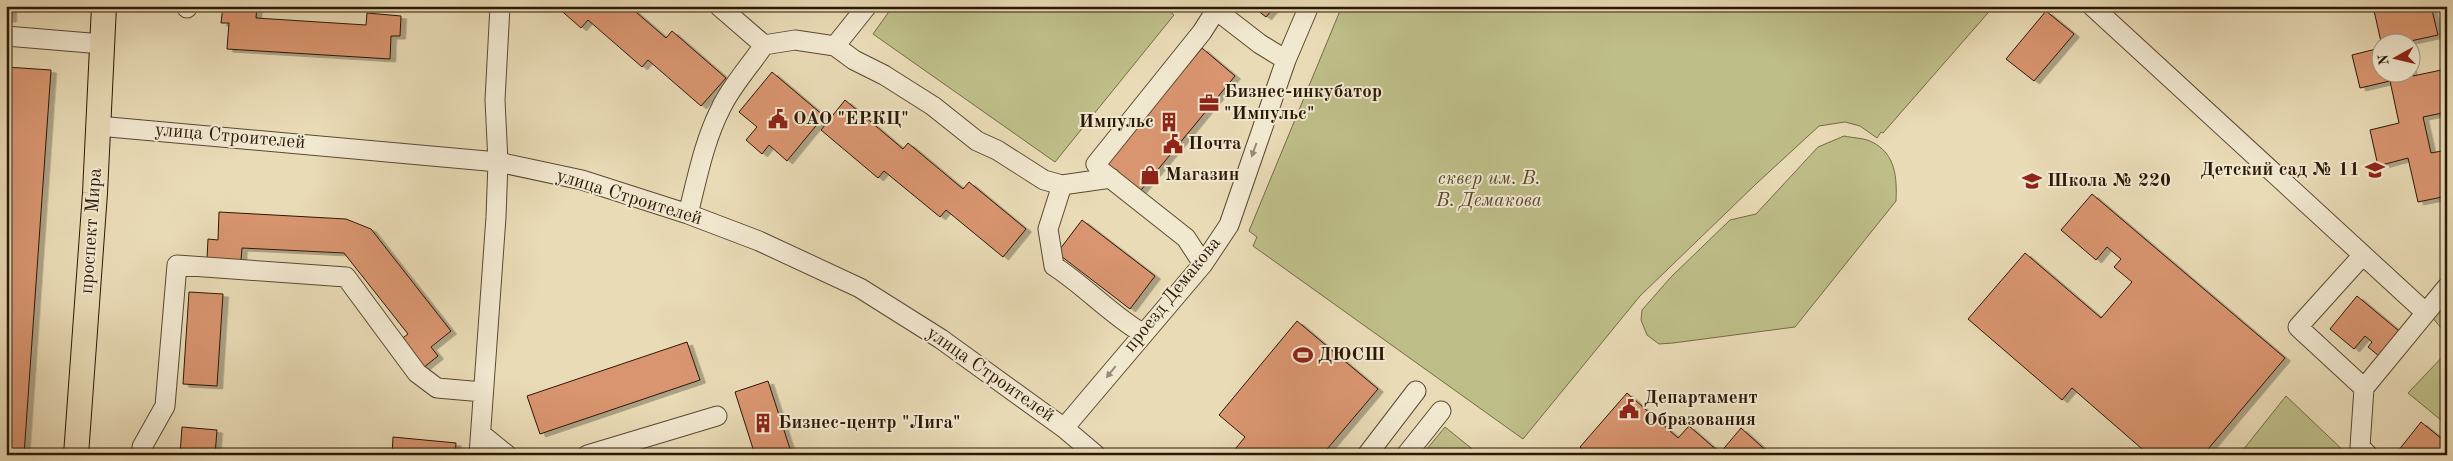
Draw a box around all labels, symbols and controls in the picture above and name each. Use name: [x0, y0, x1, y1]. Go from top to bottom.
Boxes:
north arrow: [2370, 32, 2420, 82]
text: N: [2376, 53, 2392, 66]
place label: Бизнес-инкубатор "Импульс": [1224, 83, 1382, 124]
office icon: Бизнес-инкубатор "Импульс": [1198, 92, 1220, 114]
public building icon: ОАО "ЕРКЦ": [767, 108, 789, 130]
place label: ОАО "ЕРКЦ": [793, 110, 909, 129]
building icon: Импульс: [1158, 111, 1180, 133]
place label: Импульс: [1078, 113, 1154, 132]
street label: улица Строителей: [154, 121, 306, 153]
public building icon: Почта: [1162, 133, 1184, 155]
place label: Почта: [1188, 135, 1242, 154]
one-way arrow: [1250, 143, 1258, 158]
school or university icon: Детский сад № 11: [2364, 159, 2386, 181]
place label: Детский сад № 11: [2200, 161, 2360, 180]
shop icon: Магазин: [1139, 164, 1161, 186]
place label: Магазин: [1165, 166, 1239, 185]
street label: проспект Мира: [78, 167, 106, 295]
street label: улица Строителей: [554, 167, 704, 229]
park label: сквер им. В. В. Демакова: [1435, 170, 1542, 211]
school or university icon: Школа № 220: [2021, 170, 2043, 192]
place label: Школа № 220: [2047, 172, 2171, 191]
street label: проезд Демакова: [1121, 233, 1225, 356]
street label: улица Строителей: [923, 324, 1057, 426]
sports icon: ДЮСШ: [1292, 344, 1314, 366]
place label: ДЮСШ: [1318, 346, 1386, 365]
one-way arrow: [1106, 365, 1117, 378]
place label: Департамент Образования: [1644, 389, 1758, 430]
public building icon: Департамент Образования: [1618, 398, 1640, 420]
building icon: Бизнес-центр "Лига": [752, 412, 774, 434]
place label: Бизнес-центр "Лига": [778, 414, 961, 433]

